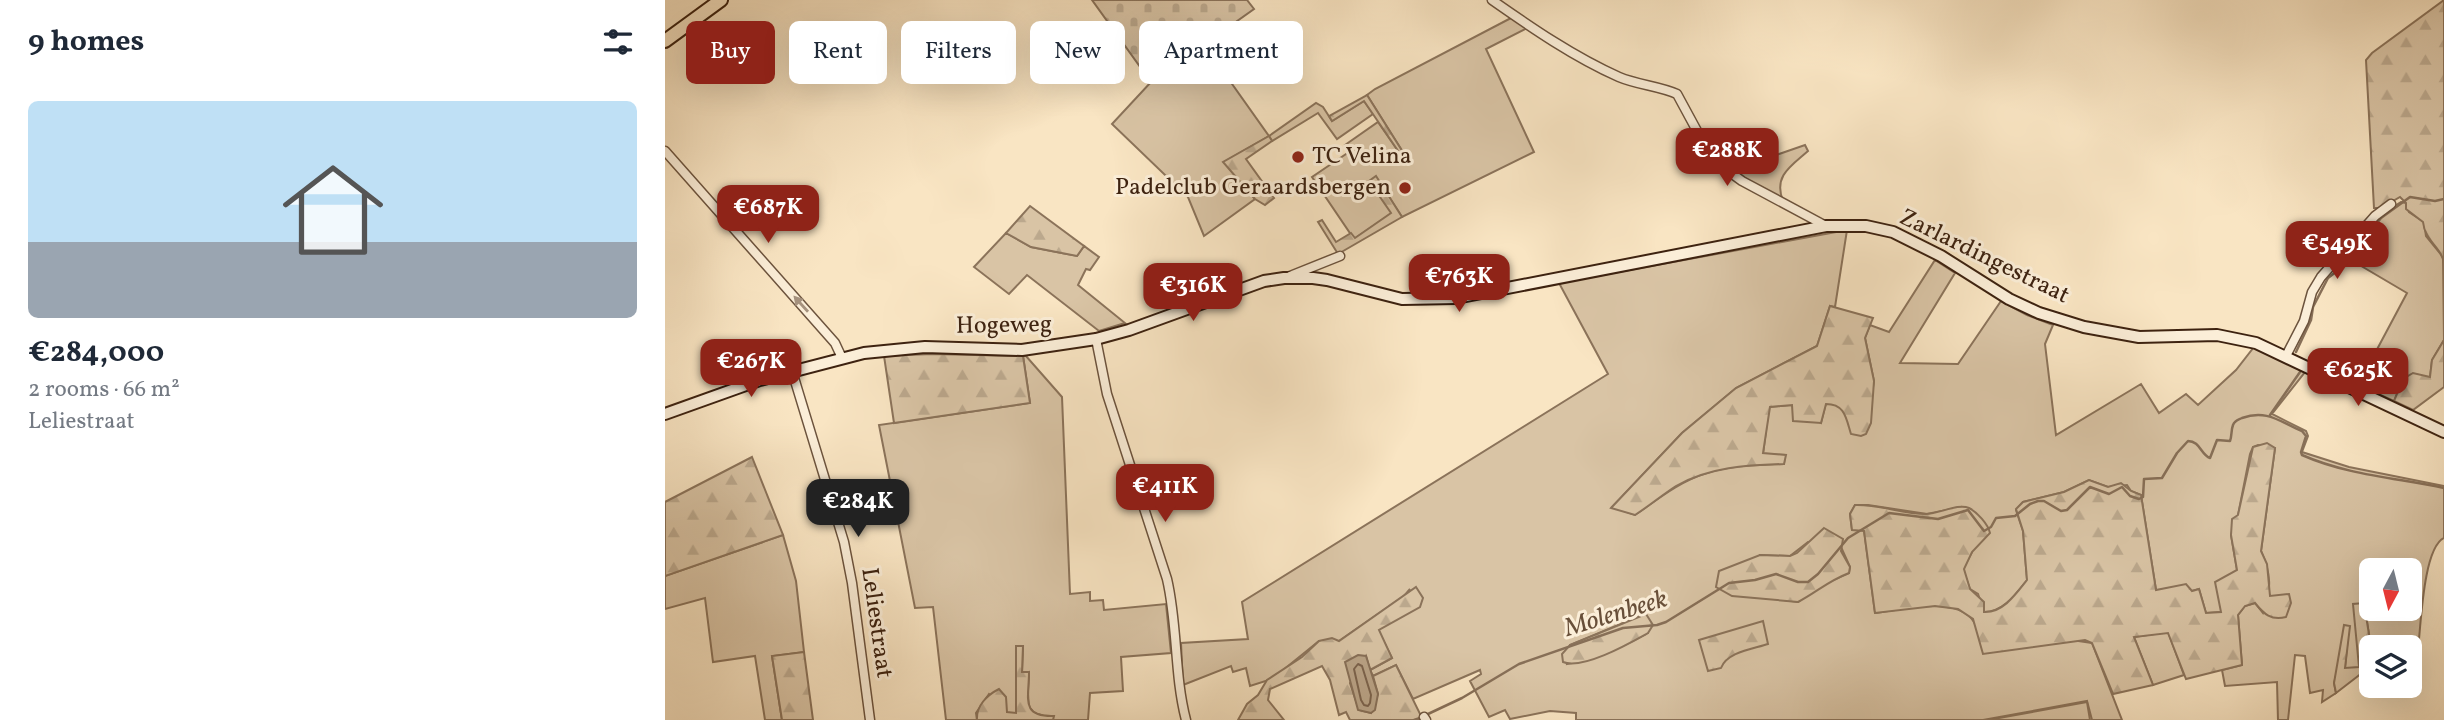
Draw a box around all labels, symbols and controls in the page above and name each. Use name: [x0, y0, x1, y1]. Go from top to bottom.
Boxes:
text: 9 homes: [28, 21, 144, 63]
chip: Buy: [686, 21, 775, 84]
chip: Rent: [789, 21, 887, 84]
chip: Filters: [901, 21, 1016, 84]
chip: New: [1030, 21, 1125, 84]
chip: Apartment: [1139, 21, 1303, 84]
icon: filters: [599, 23, 637, 61]
pin: €288K: [1678, 128, 1776, 188]
text: €288K: [1692, 135, 1762, 167]
place label: TC Velina: [1312, 140, 1412, 174]
icon: home: [270, 147, 396, 273]
marker: TC Velina: [1290, 149, 1306, 165]
place label: Padelclub Geraardsbergen: [1115, 171, 1391, 205]
marker: Padelclub Geraardsbergen: [1397, 180, 1413, 196]
pin: €687K: [719, 186, 817, 245]
text: €687K: [733, 192, 803, 224]
street label: Zarlardingestraat: [1893, 201, 2075, 313]
pin: €549K: [2288, 222, 2386, 281]
text: €549K: [2302, 228, 2372, 260]
pin: €763K: [1410, 254, 1508, 314]
text: €763K: [1425, 261, 1493, 293]
pin: €316K: [1144, 264, 1242, 323]
text: €316K: [1159, 270, 1227, 302]
one-way arrow: [793, 295, 809, 313]
street label: Hogeweg: [956, 308, 1052, 344]
text: €284,000: [28, 332, 164, 374]
pin: €267K: [702, 340, 800, 399]
text: €267K: [716, 346, 786, 378]
pin: €625K: [2309, 348, 2407, 408]
text: €625K: [2323, 355, 2393, 387]
text: 2 rooms · 66 m²: [28, 374, 180, 406]
text: Leliestraat: [28, 406, 135, 438]
pin: €411K: [1116, 464, 1214, 524]
text: €411K: [1132, 471, 1198, 503]
pin: €284K: [809, 480, 907, 539]
text: €284K: [822, 486, 894, 518]
north arrow: [2359, 558, 2422, 621]
map controls: [2359, 558, 2422, 698]
street label: Leliestraat: [851, 566, 901, 680]
water label: Molenbeek: [1559, 581, 1672, 647]
button: layers: [2359, 635, 2422, 698]

